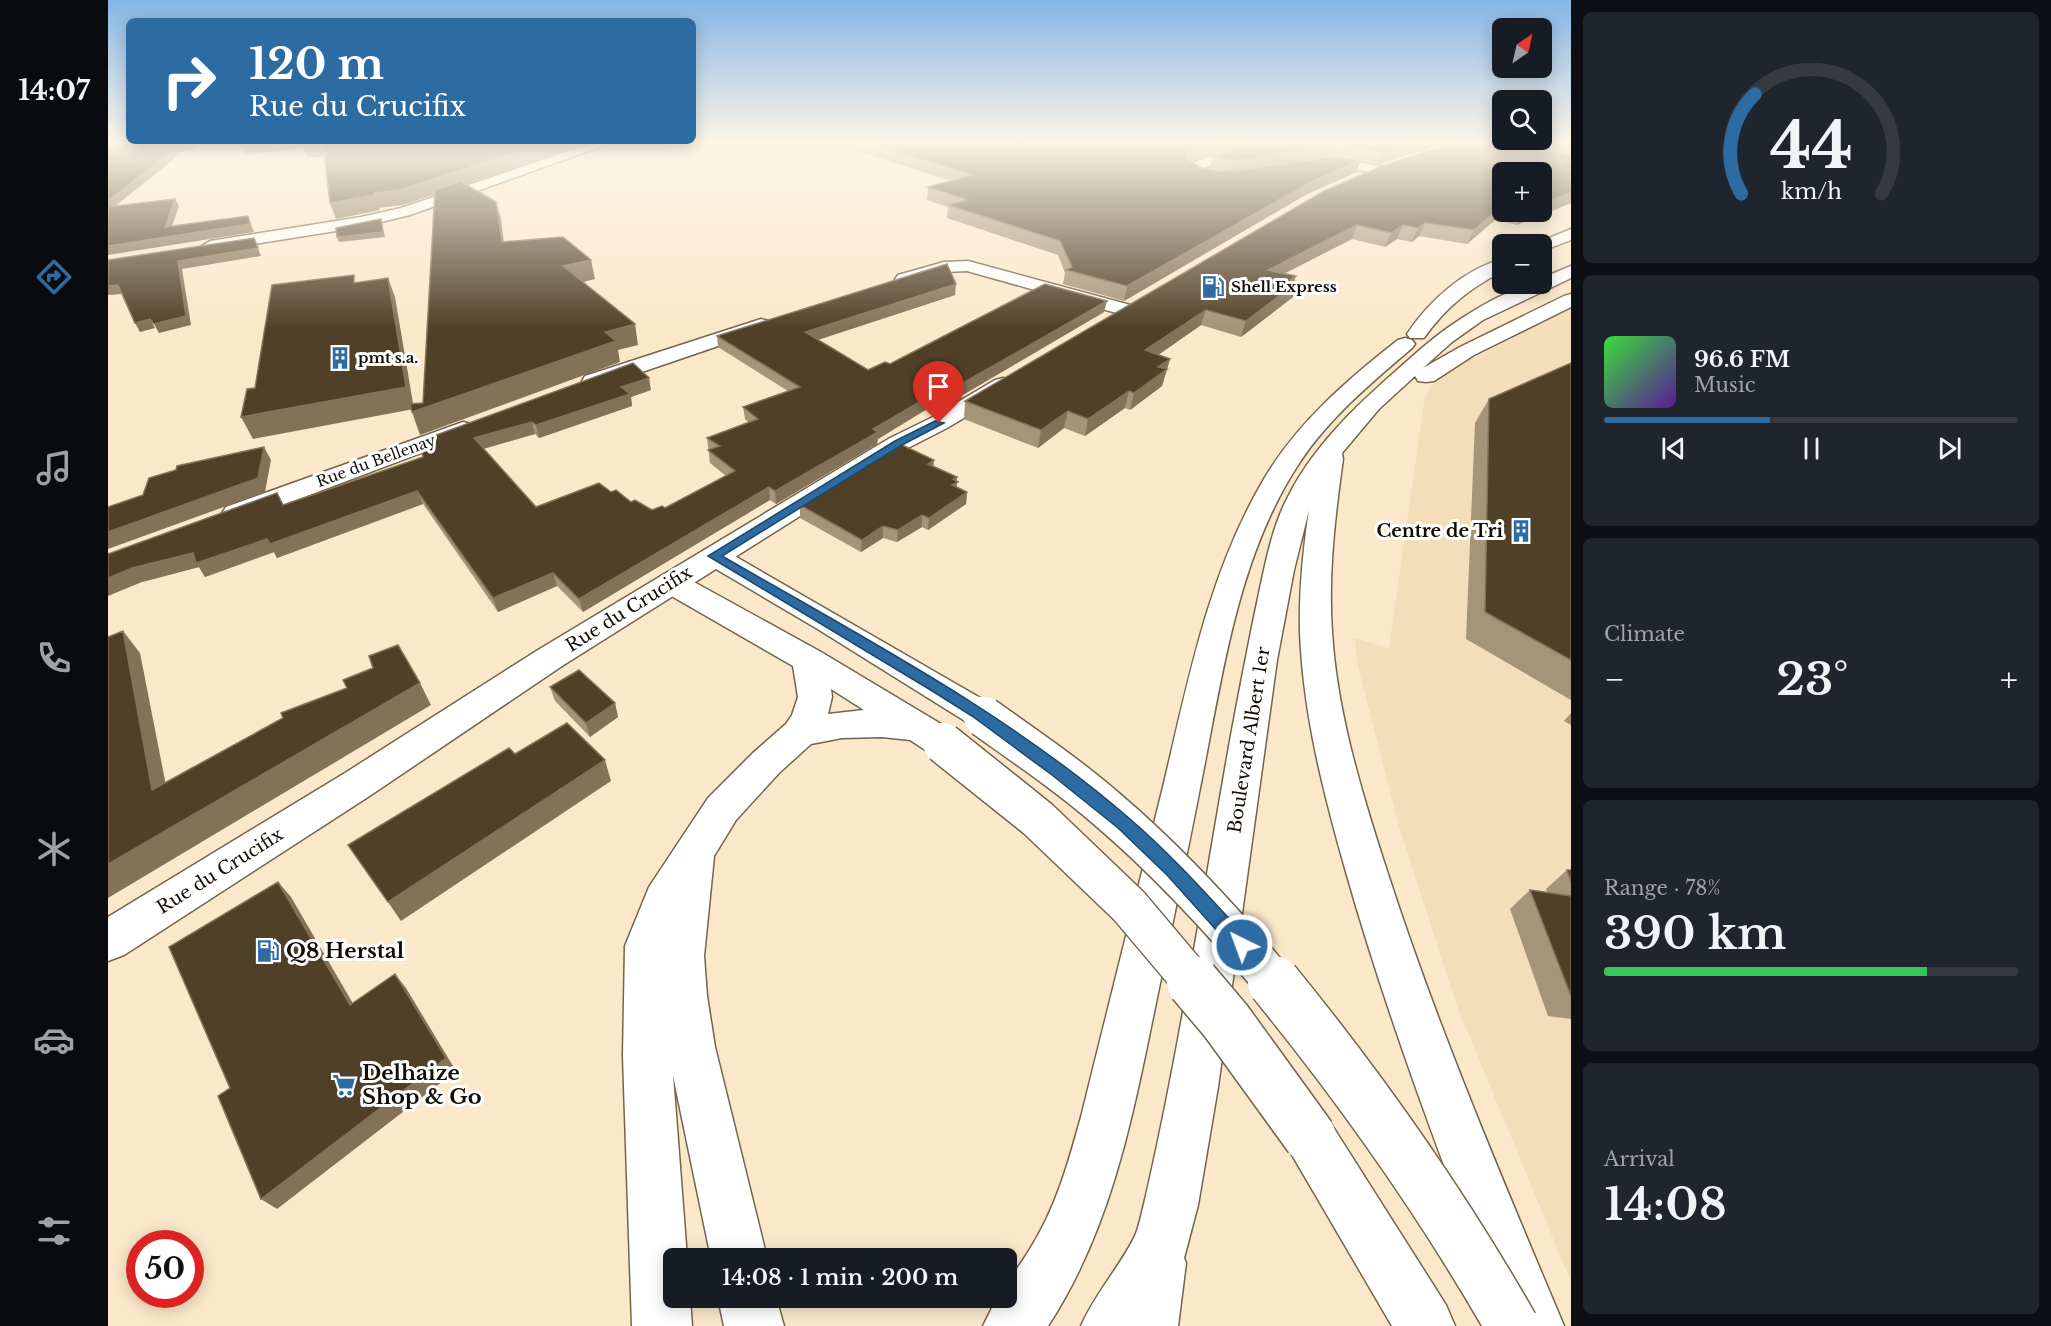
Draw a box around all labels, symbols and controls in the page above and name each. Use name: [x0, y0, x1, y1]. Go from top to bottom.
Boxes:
north arrow: [1492, 18, 1552, 78]
map controls: [1492, 18, 1552, 294]
text: 120 m: [249, 38, 384, 90]
icon: right: [150, 42, 228, 120]
text: 14:07: [18, 74, 90, 107]
text: Rue du Crucifix: [249, 90, 466, 123]
button: search: [1492, 90, 1552, 150]
text: 44: [1770, 108, 1852, 186]
button: +: [1492, 162, 1552, 222]
text: km/h: [1781, 179, 1842, 206]
button: −: [1492, 234, 1552, 294]
icon: directions: [33, 256, 75, 298]
fuel station icon: Shell Express: [1200, 274, 1226, 300]
place label: Shell Express: [1231, 277, 1337, 296]
building icon: pmt s.a.: [327, 345, 353, 371]
text: 96.6 FM: [1694, 346, 1790, 373]
place label: pmt s.a.: [358, 348, 418, 367]
pin: [913, 361, 964, 423]
icon: arrive: [922, 370, 955, 403]
text: Music: [1694, 373, 1755, 397]
street label: Rue du Bellenay: [314, 430, 438, 491]
icon: previous: [1657, 432, 1690, 465]
icon: pause: [1795, 432, 1828, 465]
icon: next: [1933, 432, 1966, 465]
icon: music: [33, 447, 75, 489]
building icon: Centre de Tri: [1508, 518, 1534, 544]
place label: Centre de Tri: [1376, 520, 1503, 542]
street label: Rue du Crucifix: [562, 561, 696, 657]
text: Climate: [1604, 622, 1685, 646]
icon: phone: [33, 637, 75, 679]
street label: Boulevard Albert 1er: [1223, 645, 1275, 835]
text: 23°: [1776, 651, 1849, 707]
text: −: [1604, 659, 1625, 700]
text: +: [2000, 659, 2018, 700]
street label: Rue du Crucifix: [153, 823, 287, 919]
icon: climate: [33, 828, 75, 870]
text: Range · 78%: [1604, 876, 1721, 900]
text: 390 km: [1604, 905, 1786, 961]
position arrow: [1210, 913, 1274, 977]
fuel station icon: Q8 Herstal: [255, 938, 281, 964]
place label: Q8 Herstal: [286, 938, 405, 964]
icon: car: [33, 1019, 75, 1061]
place label: Delhaize Shop & Go: [362, 1060, 482, 1110]
supermarket icon: Delhaize Shop & Go: [331, 1072, 357, 1098]
text: Arrival: [1604, 1147, 1675, 1171]
text: 14:08: [1604, 1176, 1727, 1232]
icon: filters: [33, 1210, 75, 1252]
speed limit sign: 50: [126, 1230, 204, 1308]
text: 14:08 · 1 min · 200 m: [722, 1264, 958, 1291]

